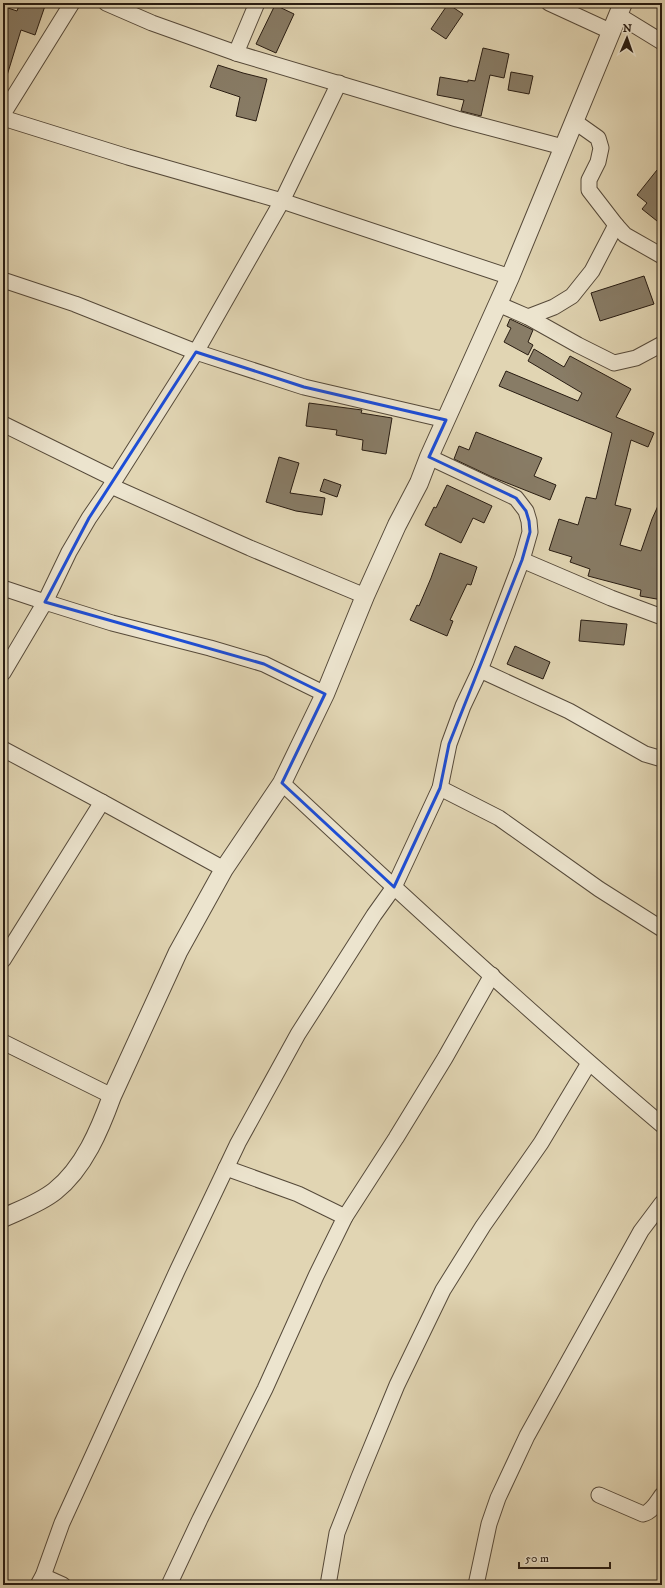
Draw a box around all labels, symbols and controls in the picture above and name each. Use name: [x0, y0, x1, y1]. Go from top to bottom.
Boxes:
north arrow: [607, 18, 647, 58]
text: N: [623, 22, 632, 36]
scale bar: [519, 1544, 610, 1570]
text: 50 m: [525, 1551, 549, 1566]

